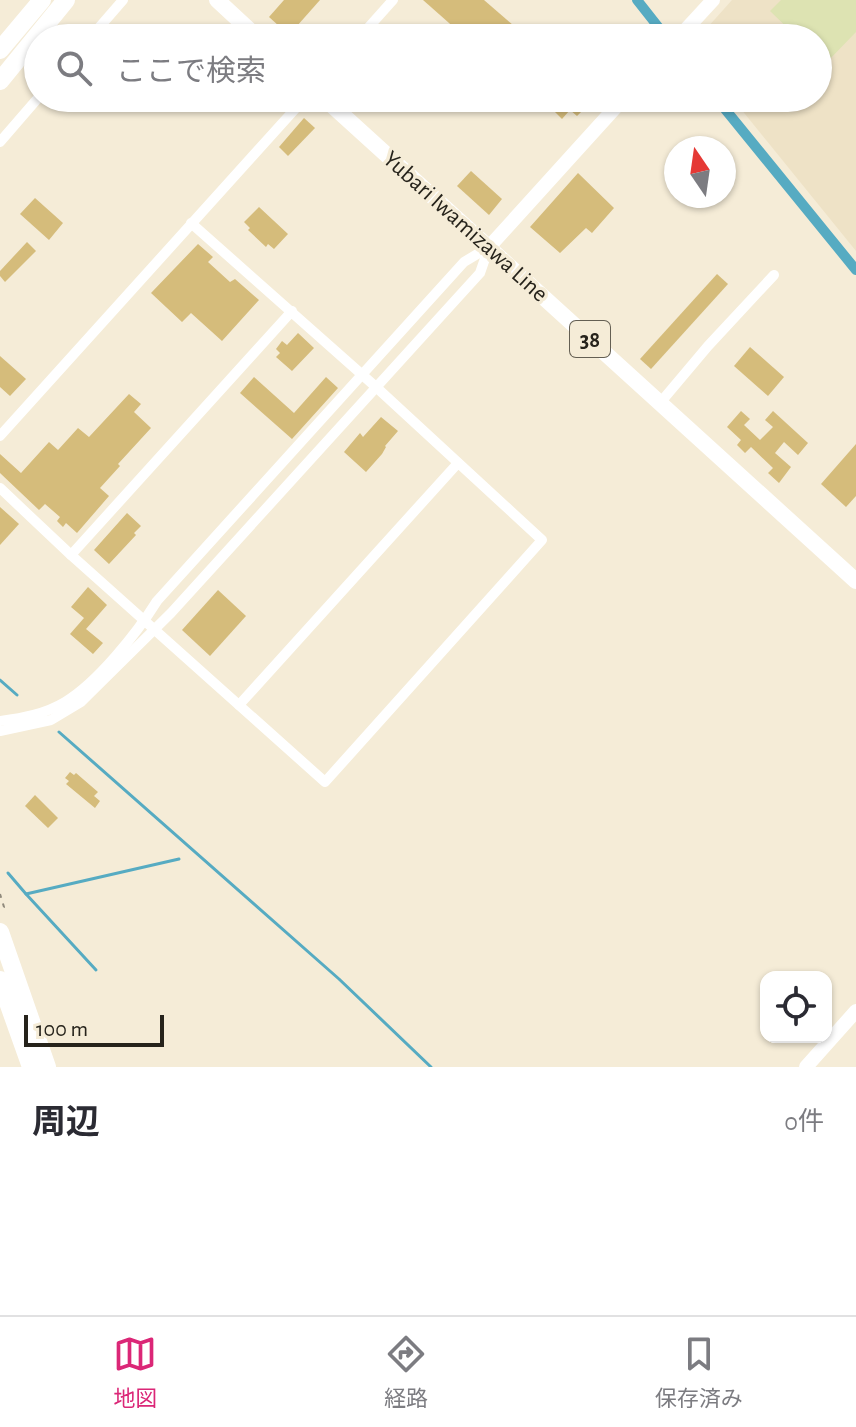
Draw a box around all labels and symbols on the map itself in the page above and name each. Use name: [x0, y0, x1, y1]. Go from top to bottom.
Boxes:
north arrow: [664, 136, 736, 208]
street label: Yubari Iwamizawa Line: [378, 147, 552, 307]
road number: 38: [570, 321, 610, 357]
scale bar: [24, 1011, 164, 1047]

